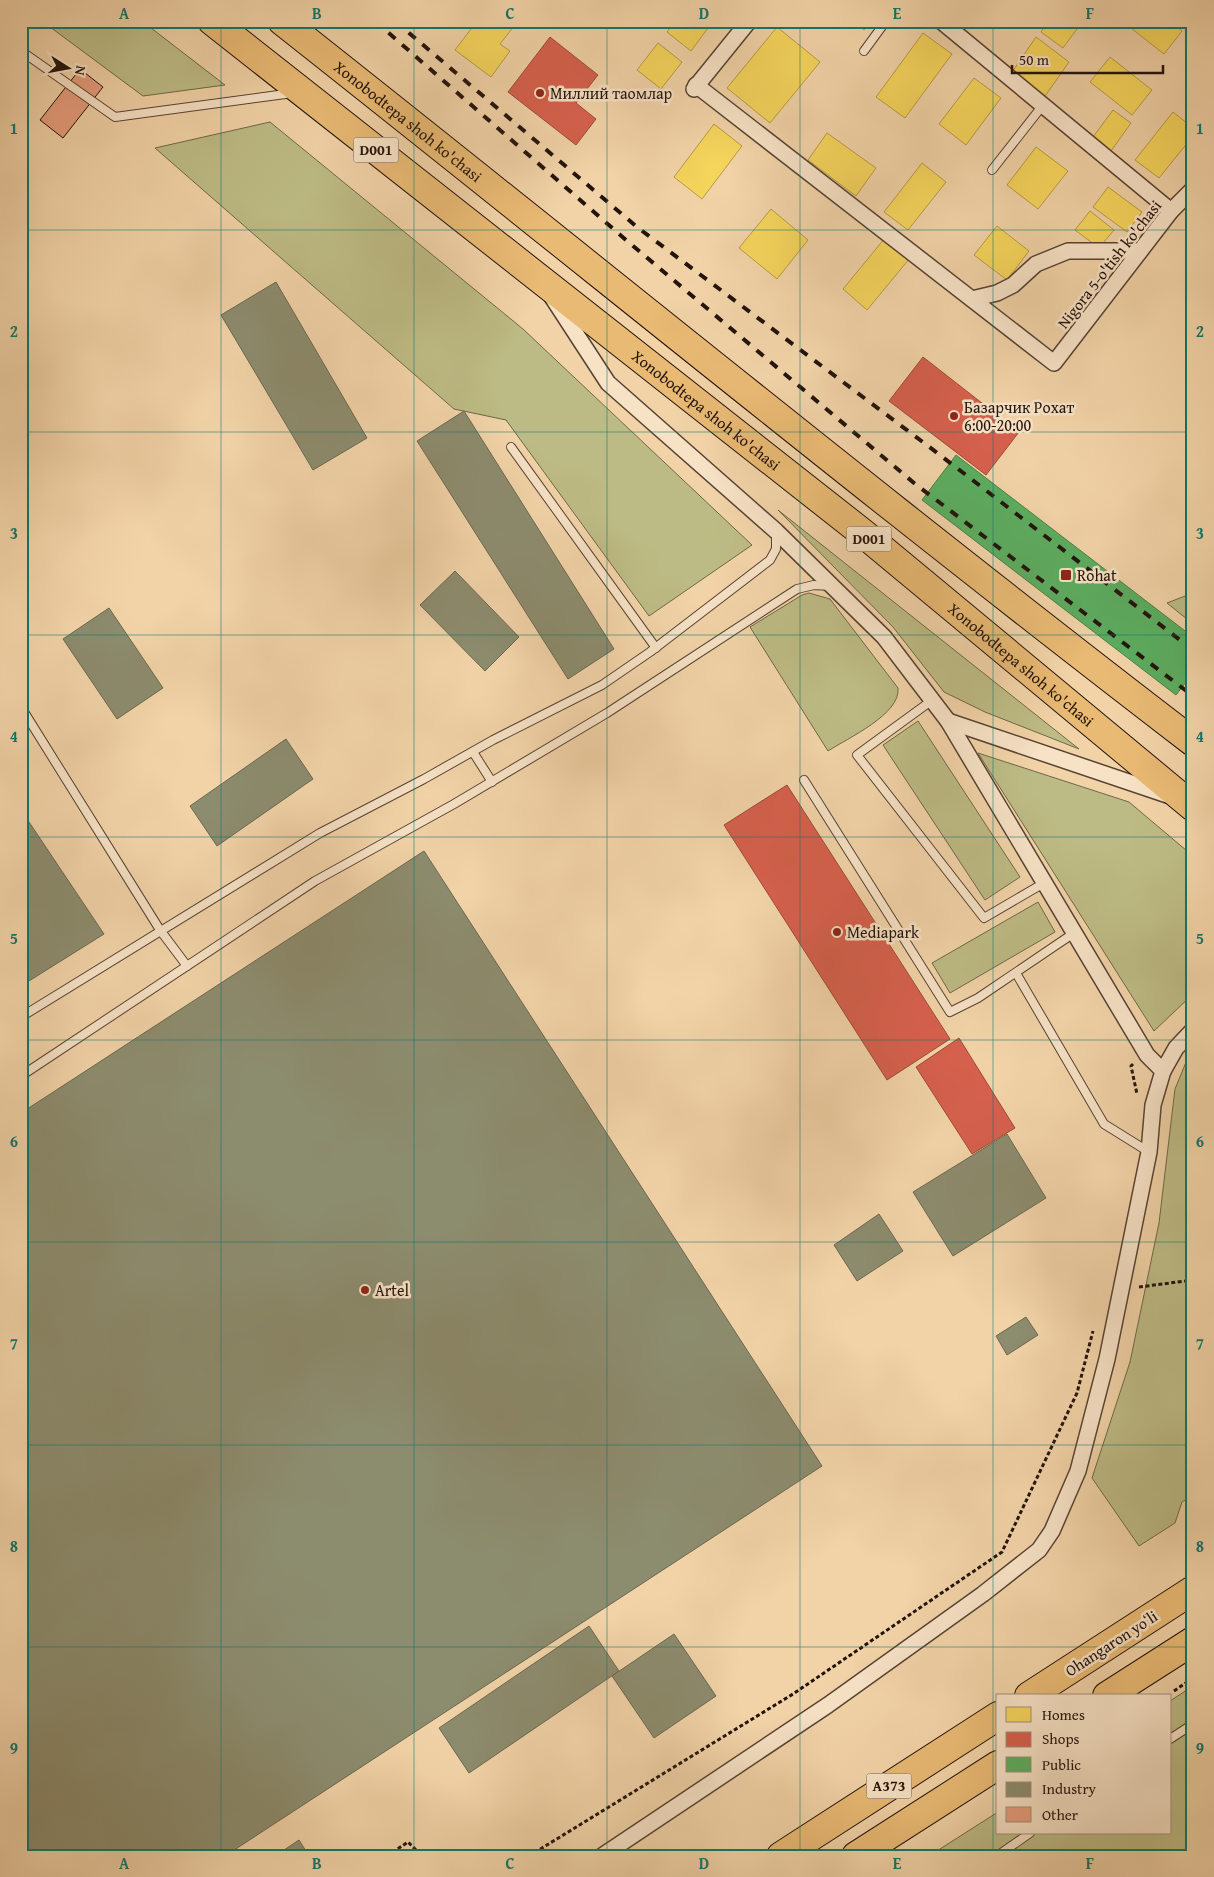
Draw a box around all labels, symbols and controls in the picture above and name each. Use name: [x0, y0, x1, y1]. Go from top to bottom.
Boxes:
text: A: [119, 1, 130, 25]
text: B: [312, 1, 322, 25]
text: C: [505, 1, 515, 25]
text: D: [699, 1, 709, 25]
text: E: [893, 1, 902, 25]
text: F: [1086, 1, 1094, 25]
north arrow: [42, 42, 92, 92]
scale bar: [1012, 42, 1163, 74]
text: 50 m: [1019, 49, 1050, 70]
street label: Xonobodtepa shoh ko'chasi: [329, 55, 488, 188]
text: N: [70, 64, 91, 78]
place label: Миллий таомлар: [550, 81, 673, 105]
marker: Миллий таомлар: [534, 87, 546, 99]
text: 1: [10, 116, 18, 140]
text: 1: [1196, 116, 1204, 140]
road number: D001: [354, 138, 398, 162]
street label: Nigora 5-o'tish ko'chasi: [1051, 194, 1167, 333]
text: 2: [10, 319, 18, 343]
text: 2: [1196, 319, 1204, 343]
street label: Xonobodtepa shoh ko'chasi: [627, 344, 786, 476]
place label: Базарчик Рохат 6:00-20:00: [964, 395, 1074, 437]
marker: Базарчик Рохат 6:00-20:00: [948, 410, 960, 422]
text: 3: [10, 521, 18, 545]
text: 3: [1196, 521, 1204, 545]
road number: D001: [846, 526, 892, 552]
place label: Rohat: [1077, 563, 1117, 587]
marker: Rohat: [1059, 568, 1073, 582]
street label: Xonobodtepa shoh ko'chasi: [943, 597, 1100, 733]
text: 4: [10, 724, 18, 748]
text: 4: [1196, 724, 1204, 748]
place label: Mediapark: [847, 920, 920, 944]
text: 5: [10, 926, 18, 950]
marker: Mediapark: [831, 926, 843, 938]
text: 5: [1196, 926, 1204, 950]
text: 6: [10, 1129, 18, 1153]
text: 6: [1196, 1129, 1204, 1153]
place label: Artel: [375, 1278, 409, 1302]
marker: Artel: [359, 1284, 371, 1296]
text: 7: [10, 1331, 18, 1355]
text: 7: [1196, 1331, 1204, 1355]
text: 8: [10, 1534, 18, 1558]
text: 8: [1196, 1534, 1204, 1558]
street label: Ohangaron yoʻli: [1060, 1604, 1162, 1682]
legend: [996, 1694, 1172, 1834]
text: Homes: [1042, 1704, 1085, 1725]
text: Shops: [1042, 1728, 1079, 1749]
text: 9: [10, 1736, 18, 1760]
text: 9: [1196, 1736, 1204, 1760]
text: Public: [1042, 1754, 1081, 1775]
road number: A373: [866, 1774, 912, 1798]
text: Industry: [1042, 1778, 1097, 1799]
text: Other: [1042, 1804, 1078, 1825]
text: A: [119, 1851, 130, 1875]
text: B: [312, 1851, 322, 1875]
text: C: [505, 1851, 515, 1875]
text: D: [699, 1851, 709, 1875]
text: E: [893, 1851, 902, 1875]
text: F: [1086, 1851, 1094, 1875]

